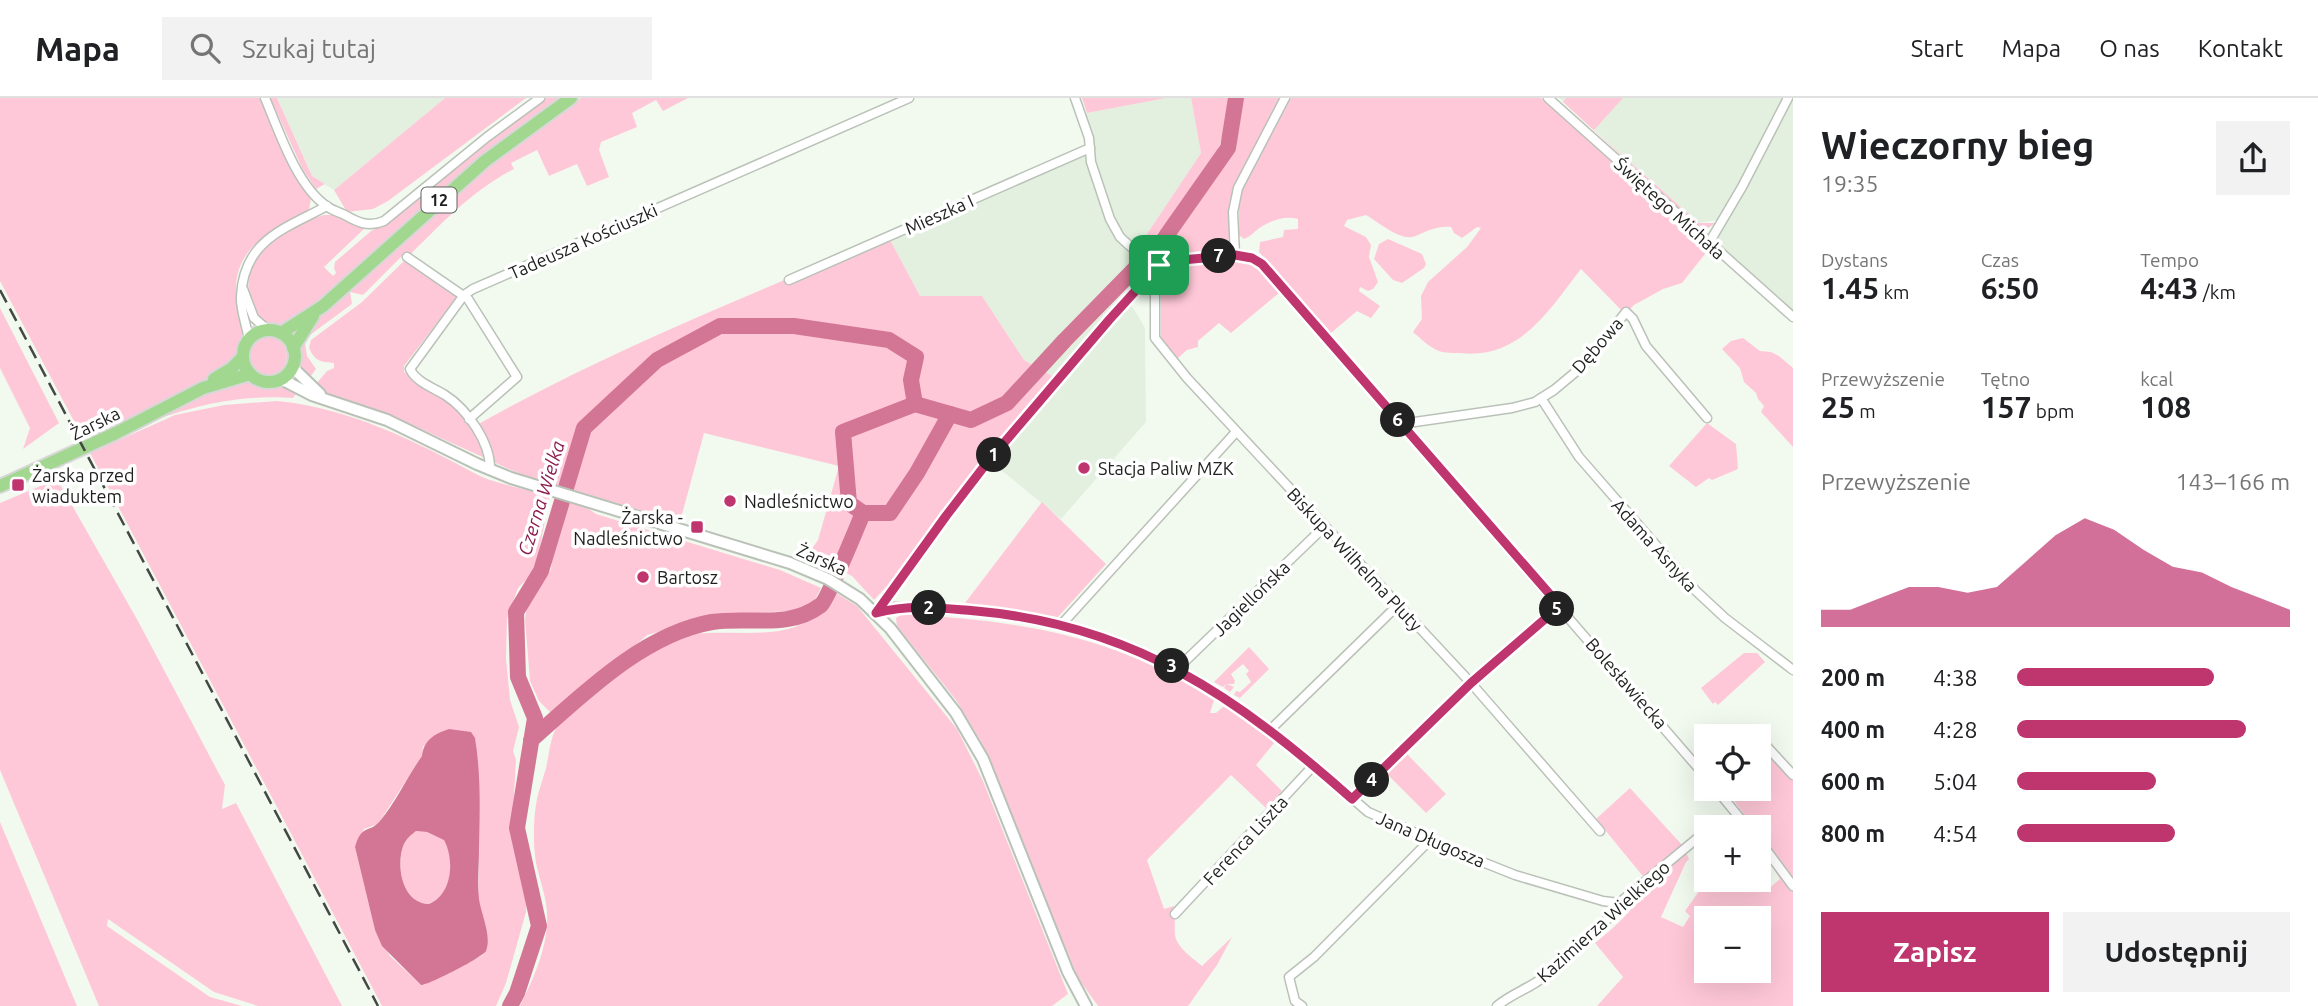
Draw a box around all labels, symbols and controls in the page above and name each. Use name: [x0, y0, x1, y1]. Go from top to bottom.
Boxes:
search box: [162, 17, 652, 80]
icon: search: [186, 29, 224, 67]
text: Mapa: [35, 30, 120, 67]
text: Szukaj tutaj: [242, 34, 376, 63]
text: Start: [1911, 35, 1964, 62]
text: Mapa: [2002, 35, 2061, 62]
text: O nas: [2099, 35, 2160, 62]
text: Kontakt: [2198, 35, 2283, 62]
button: share: [2216, 121, 2290, 195]
text: Wieczorny bieg: [1821, 124, 2095, 166]
street label: Świętego Michała: [1611, 152, 1730, 263]
text: 19:35: [1821, 171, 1879, 196]
road number: 12: [422, 188, 457, 212]
street label: Mieszka I: [902, 190, 976, 238]
street label: Tadeusza Kościuszki: [506, 199, 660, 283]
pin: [1129, 235, 1189, 295]
pin: 7: [1202, 238, 1236, 274]
text: 7: [1213, 244, 1224, 266]
icon: arrive: [1140, 246, 1178, 284]
text: Dystans: [1821, 249, 1888, 271]
text: Czas: [1981, 249, 2019, 271]
text: Tempo: [2140, 249, 2199, 271]
text: 1.45: [1821, 271, 1879, 305]
text: 6:50: [1981, 271, 2039, 305]
text: 4:43: [2140, 271, 2198, 305]
text: km: [1879, 281, 1909, 303]
text: /km: [2198, 281, 2236, 303]
street label: Dębowa: [1568, 313, 1626, 377]
text: Przewyższenie: [1821, 368, 1945, 390]
text: Tętno: [1981, 368, 2030, 390]
text: kcal: [2140, 368, 2173, 390]
text: 25: [1821, 390, 1855, 424]
text: 157: [1981, 390, 2031, 424]
text: 108: [2140, 390, 2191, 424]
text: m: [1855, 400, 1876, 422]
text: bpm: [2031, 400, 2074, 422]
pin: 6: [1380, 402, 1416, 438]
street label: Żarska: [67, 403, 123, 443]
text: 6: [1392, 408, 1403, 430]
water label: Czerna Wielka: [513, 438, 569, 558]
pin: 1: [976, 438, 1012, 472]
text: 1: [988, 443, 999, 465]
place label: Stacja Paliw MZK: [1098, 458, 1234, 478]
marker: Stacja Paliw MZK: [1076, 460, 1092, 476]
place label: Żarska przed wiaduktem: [32, 465, 135, 506]
text: Przewyższenie: [1821, 469, 1971, 494]
text: 143–166 m: [2176, 469, 2290, 494]
marker: Żarska przed wiaduktem: [10, 477, 26, 493]
street label: Biskupa Wilhelma Pluty: [1283, 483, 1427, 635]
place label: Nadleśnictwo: [744, 491, 854, 511]
marker: Nadleśnictwo: [722, 493, 738, 509]
street label: Adama Asnyka: [1608, 495, 1702, 595]
place label: Żarska - Nadleśnictwo: [573, 507, 683, 548]
marker: Żarska - Nadleśnictwo: [689, 519, 705, 535]
street label: Żarska: [794, 539, 850, 579]
street label: Jagiellońska: [1208, 556, 1294, 640]
place label: Bartosz: [657, 567, 718, 587]
marker: Bartosz: [635, 569, 651, 585]
pin: 2: [912, 590, 946, 626]
pin: 5: [1540, 592, 1574, 626]
text: 2: [923, 596, 934, 618]
text: 5: [1551, 597, 1562, 619]
street label: Bolesławiecka: [1582, 634, 1672, 732]
pin: 3: [1154, 648, 1190, 684]
text: 3: [1166, 654, 1177, 676]
text: 200 m: [1821, 665, 1885, 690]
text: 4:38: [1933, 665, 1978, 690]
text: 400 m: [1821, 717, 1885, 742]
text: 4:28: [1933, 717, 1978, 742]
map controls: [1694, 724, 1771, 983]
button: locate: [1694, 724, 1771, 801]
pin: 4: [1354, 762, 1390, 798]
text: 4: [1366, 768, 1377, 790]
text: 600 m: [1821, 769, 1885, 794]
text: 5:04: [1933, 769, 1978, 794]
street label: Ferenca Liszta: [1199, 791, 1291, 889]
street label: Jana Długosza: [1374, 807, 1488, 871]
button: +: [1694, 815, 1771, 892]
text: 800 m: [1821, 821, 1885, 846]
text: 4:54: [1933, 821, 1978, 846]
street label: Kazimierza Wielkiego: [1533, 856, 1673, 986]
button: −: [1694, 906, 1771, 983]
button: Zapisz: [1821, 912, 2049, 992]
button: Udostępnij: [2063, 912, 2290, 992]

